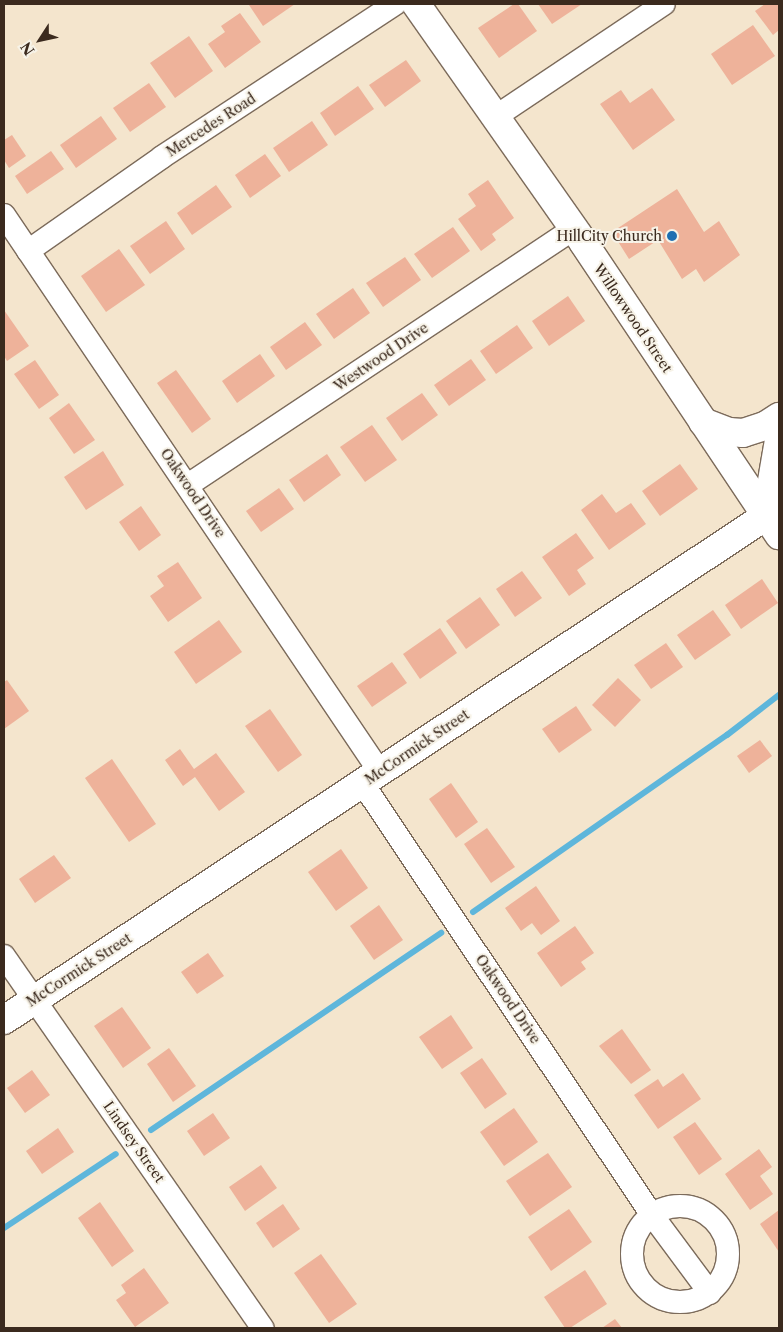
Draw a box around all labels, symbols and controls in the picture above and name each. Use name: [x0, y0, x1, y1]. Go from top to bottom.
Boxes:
north arrow: [15, 15, 65, 65]
text: N: [17, 38, 39, 59]
street label: Mercedes Road: [163, 90, 259, 160]
place label: HillCity Church: [556, 228, 662, 244]
marker: HillCity Church: [666, 230, 678, 242]
street label: Willowwood Street: [590, 260, 676, 376]
street label: Westwood Drive: [331, 319, 431, 395]
street label: Oakwood Drive: [157, 445, 229, 541]
street label: McCormick Street: [361, 706, 473, 788]
street label: McCormick Street: [23, 930, 135, 1010]
street label: Oakwood Drive: [472, 951, 544, 1047]
street label: Lindsey Street: [100, 1098, 168, 1186]

